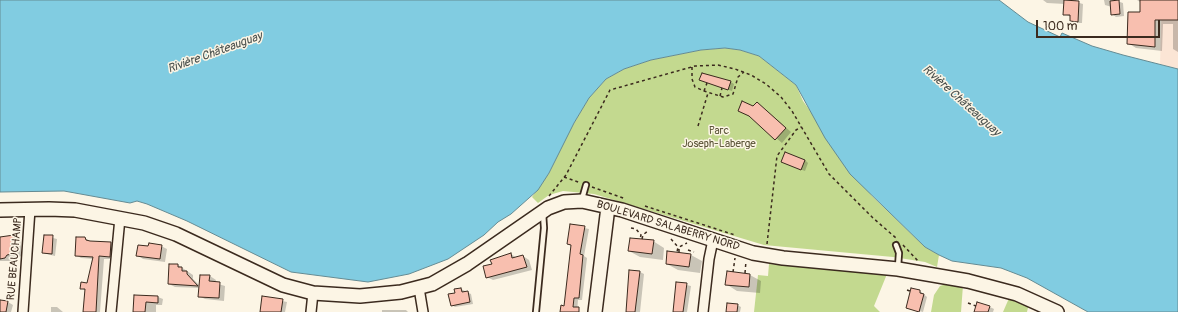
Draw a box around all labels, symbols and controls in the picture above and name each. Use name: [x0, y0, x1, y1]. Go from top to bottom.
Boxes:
scale bar: [1038, 12, 1162, 38]
text: 100 m: [1043, 19, 1077, 34]
water label: Rivière Châteauguay: [166, 29, 264, 77]
water label: Rivière Châteauguay: [919, 62, 1003, 140]
park label: Parc Joseph-Laberge: [682, 124, 756, 150]
street label: BOULEVARD SALABERRY NORD: [595, 198, 741, 254]
street label: RUE BEAUCHAMP: [5, 217, 25, 301]

